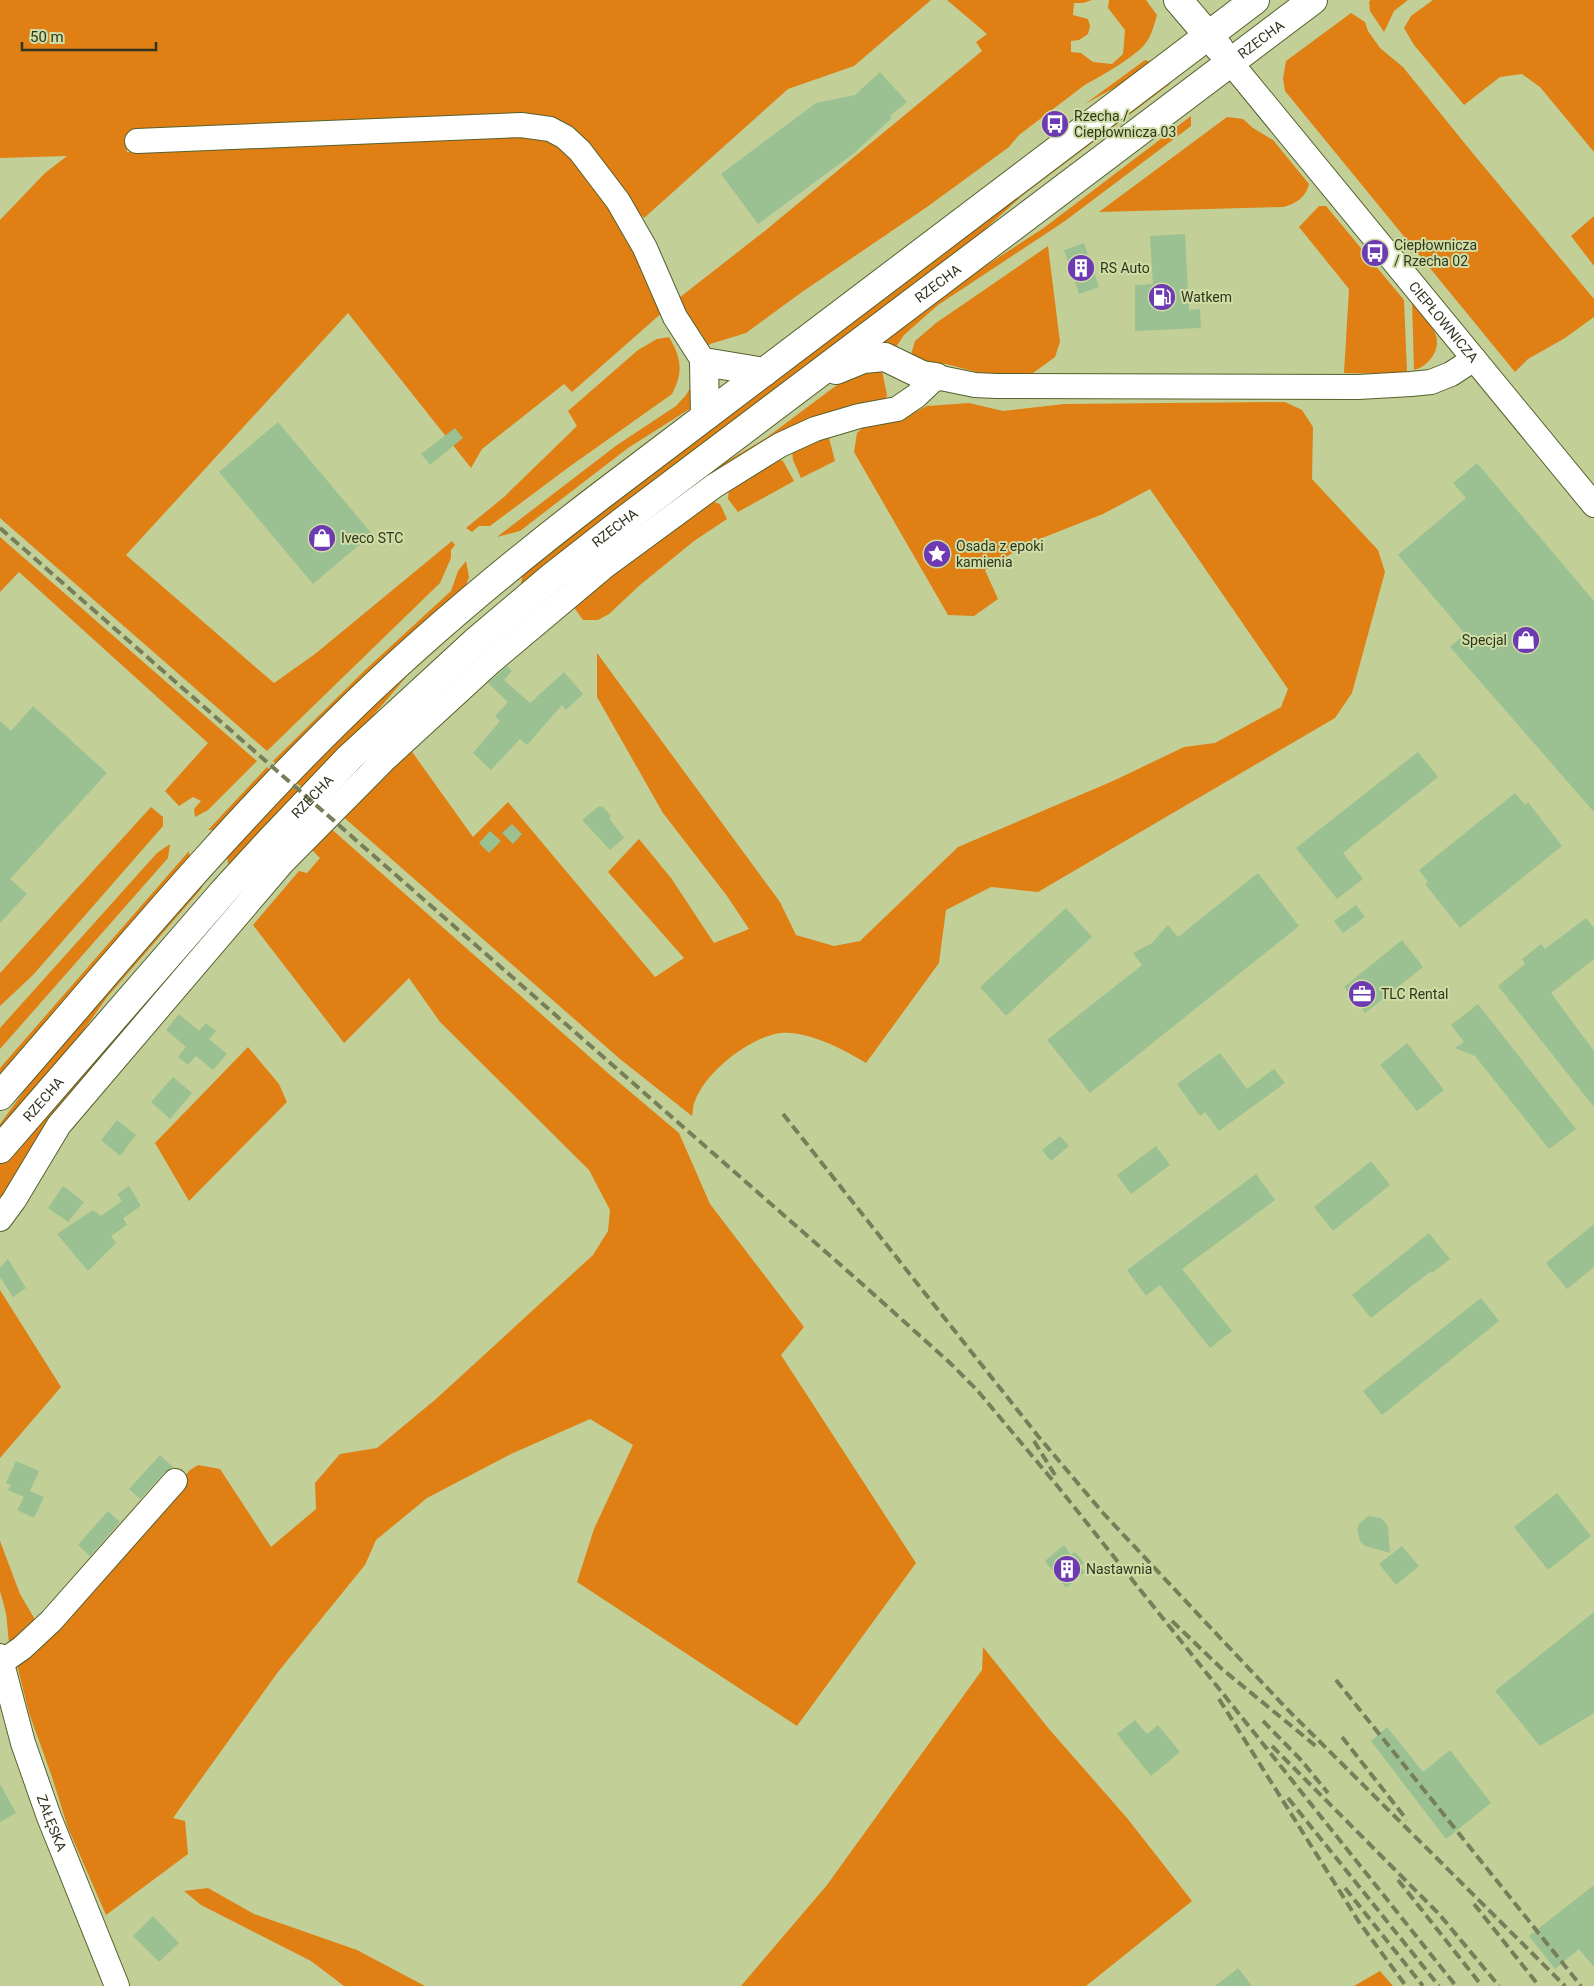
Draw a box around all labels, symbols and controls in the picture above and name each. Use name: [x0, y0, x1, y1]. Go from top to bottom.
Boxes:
street label: RZECHA: [1235, 17, 1287, 62]
scale bar: [22, 20, 156, 52]
text: 50 m: [30, 28, 64, 46]
place label: Rzecha / Ciepłownicza 03: [1074, 108, 1176, 140]
bus stop icon: Rzecha / Ciepłownicza 03: [1040, 109, 1070, 139]
place label: Ciepłownicza / Rzecha 02: [1394, 237, 1477, 269]
bus stop icon: Ciepłownicza / Rzecha 02: [1360, 238, 1390, 268]
building icon: RS Auto: [1066, 253, 1096, 283]
place label: RS Auto: [1100, 260, 1150, 276]
street label: RZECHA: [912, 261, 964, 306]
street label: CIEPŁOWNICZA: [1406, 278, 1482, 366]
fuel station icon: Watkem: [1147, 282, 1177, 312]
place label: Watkem: [1181, 289, 1232, 305]
street label: RZECHA: [589, 505, 641, 550]
shop icon: Iveco STC: [307, 523, 337, 553]
place label: Iveco STC: [341, 530, 403, 546]
place label: Osada z epoki kamienia: [956, 538, 1044, 570]
place icon: Osada z epoki kamienia: [922, 539, 952, 569]
shop icon: Specjal: [1511, 625, 1541, 655]
place label: Specjal: [1462, 632, 1507, 648]
street label: RZECHA: [288, 772, 337, 821]
office icon: TLC Rental: [1347, 979, 1377, 1009]
place label: TLC Rental: [1381, 986, 1448, 1002]
street label: RZECHA: [20, 1074, 67, 1125]
building icon: Nastawnia: [1052, 1554, 1082, 1584]
place label: Nastawnia: [1086, 1561, 1152, 1577]
street label: ZAŁĘSKA: [34, 1793, 70, 1854]

